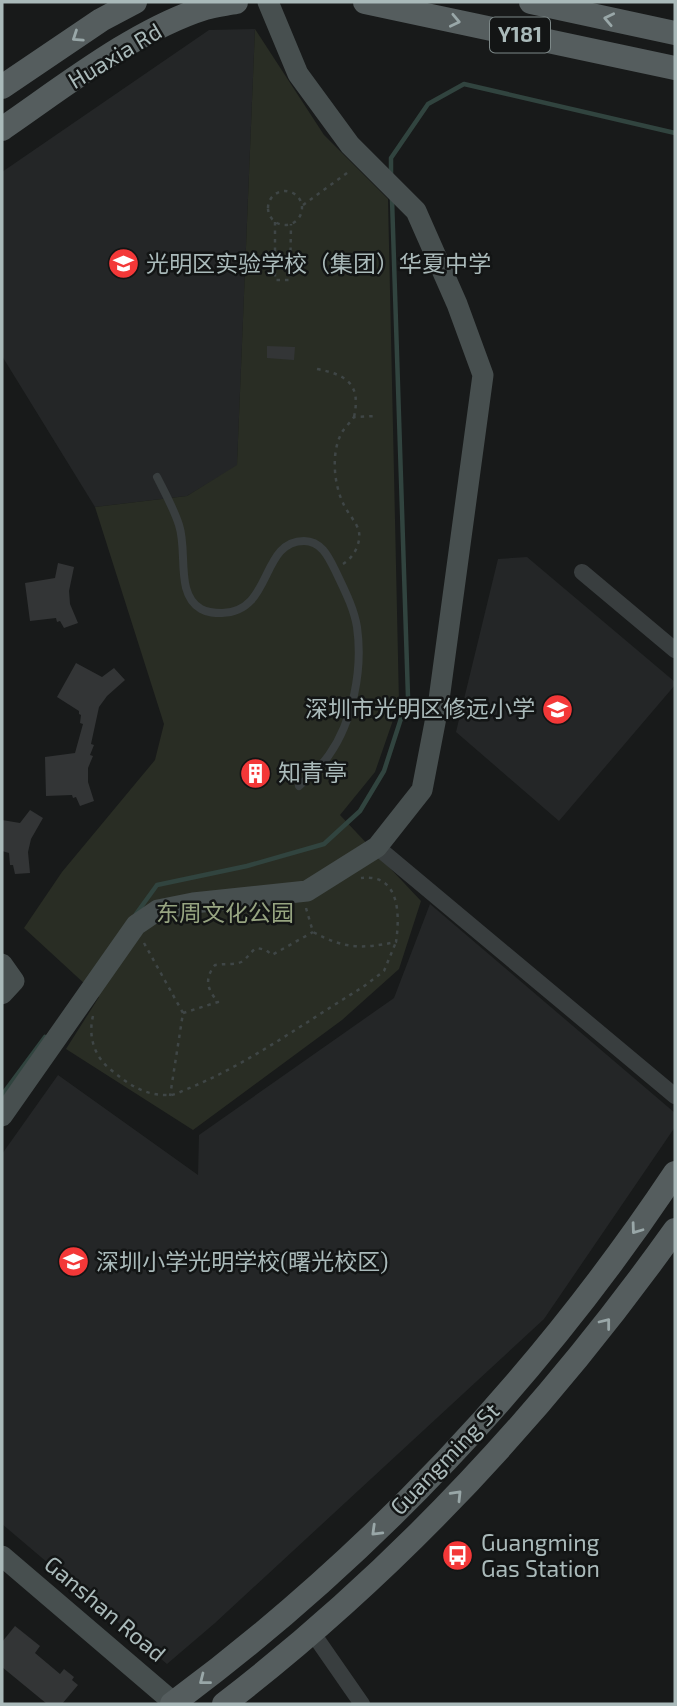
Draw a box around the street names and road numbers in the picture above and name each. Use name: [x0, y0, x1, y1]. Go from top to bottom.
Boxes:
street label: Huaxia Rd: [63, 16, 166, 94]
road number: Y181: [490, 18, 550, 52]
street label: Guangming St: [384, 1396, 505, 1520]
street label: Ganshan Road: [39, 1549, 172, 1667]

